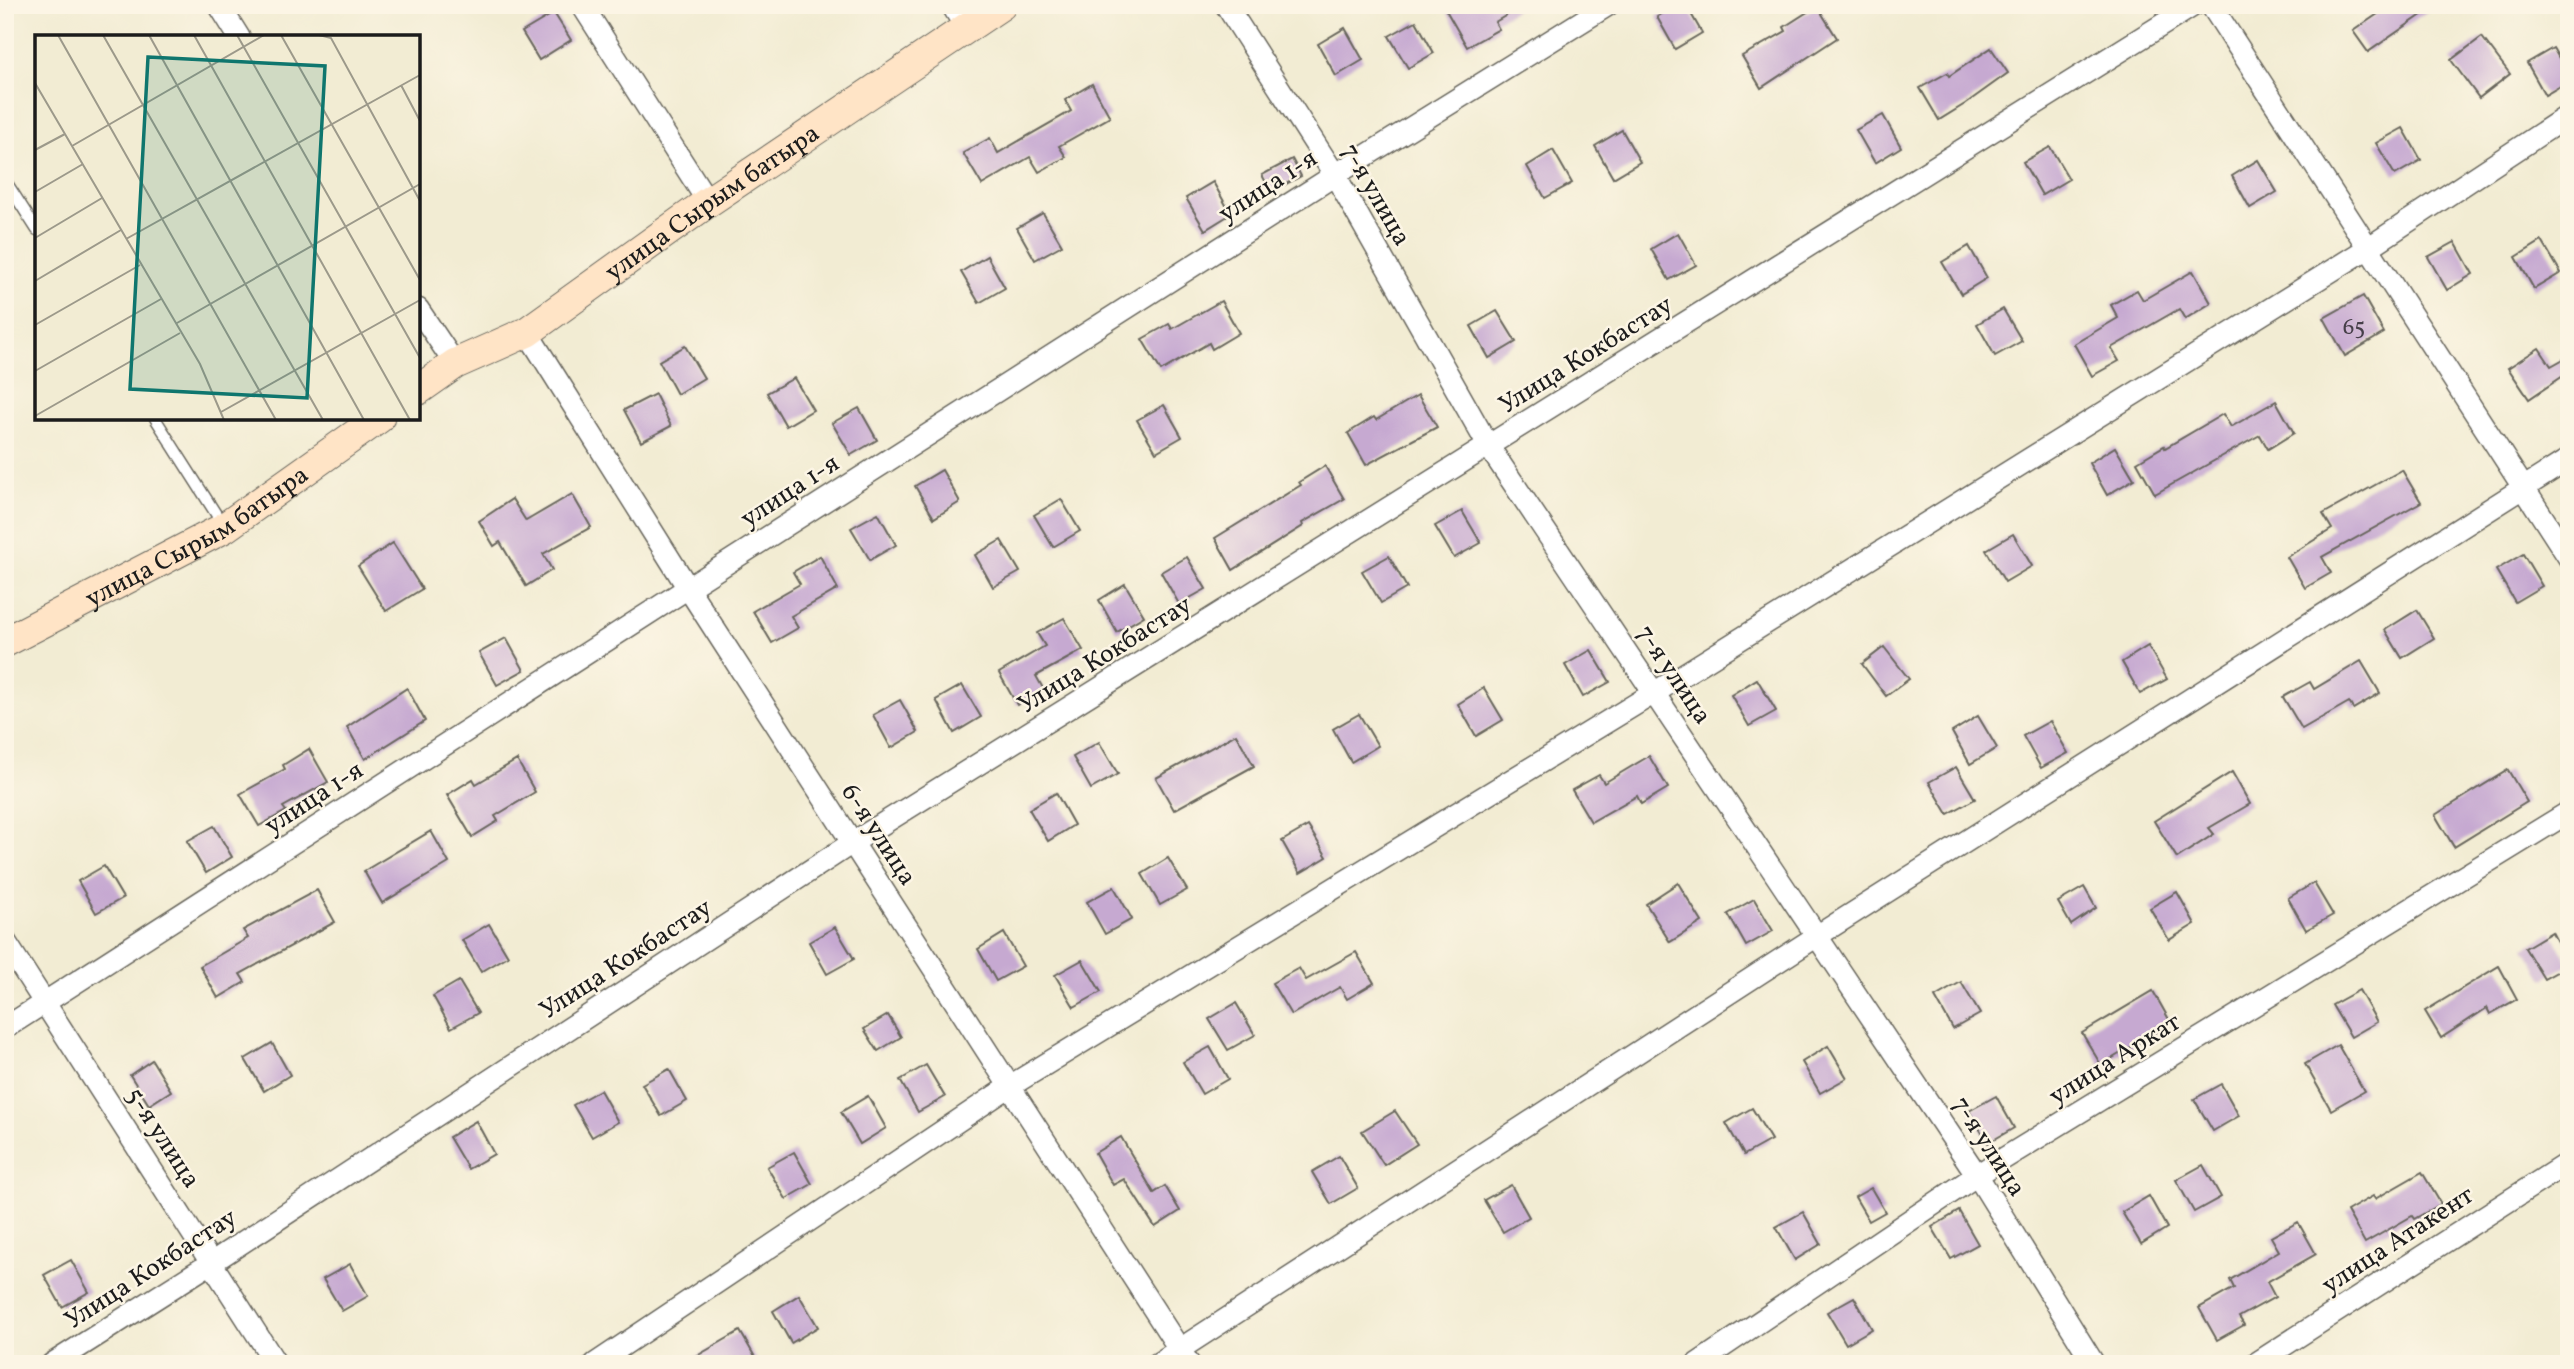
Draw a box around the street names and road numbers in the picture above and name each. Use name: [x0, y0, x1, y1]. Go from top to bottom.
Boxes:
street label: улица Сырым батыра: [598, 116, 827, 291]
street label: 7-я улица: [1331, 137, 1419, 253]
street label: улица 1-я: [1212, 141, 1325, 232]
street label: Улица Кокбастау: [1492, 288, 1680, 424]
street label: улица 1-я: [734, 446, 847, 537]
street label: улица Сырым батыра: [79, 458, 316, 617]
street label: Улица Кокбастау: [1011, 588, 1199, 724]
street label: 7-я улица: [1627, 618, 1720, 732]
street label: улица 1-я: [258, 753, 371, 844]
street label: 6-я улица: [832, 777, 925, 893]
street label: Улица Кокбастау: [533, 890, 719, 1029]
street label: улица Аркат: [2042, 1005, 2188, 1115]
street label: 5-я улица: [116, 1081, 208, 1196]
street label: 7-я улица: [1943, 1090, 2034, 1204]
street label: улица Атакент: [2315, 1178, 2481, 1303]
street label: Улица Кокбастау: [58, 1200, 244, 1339]

